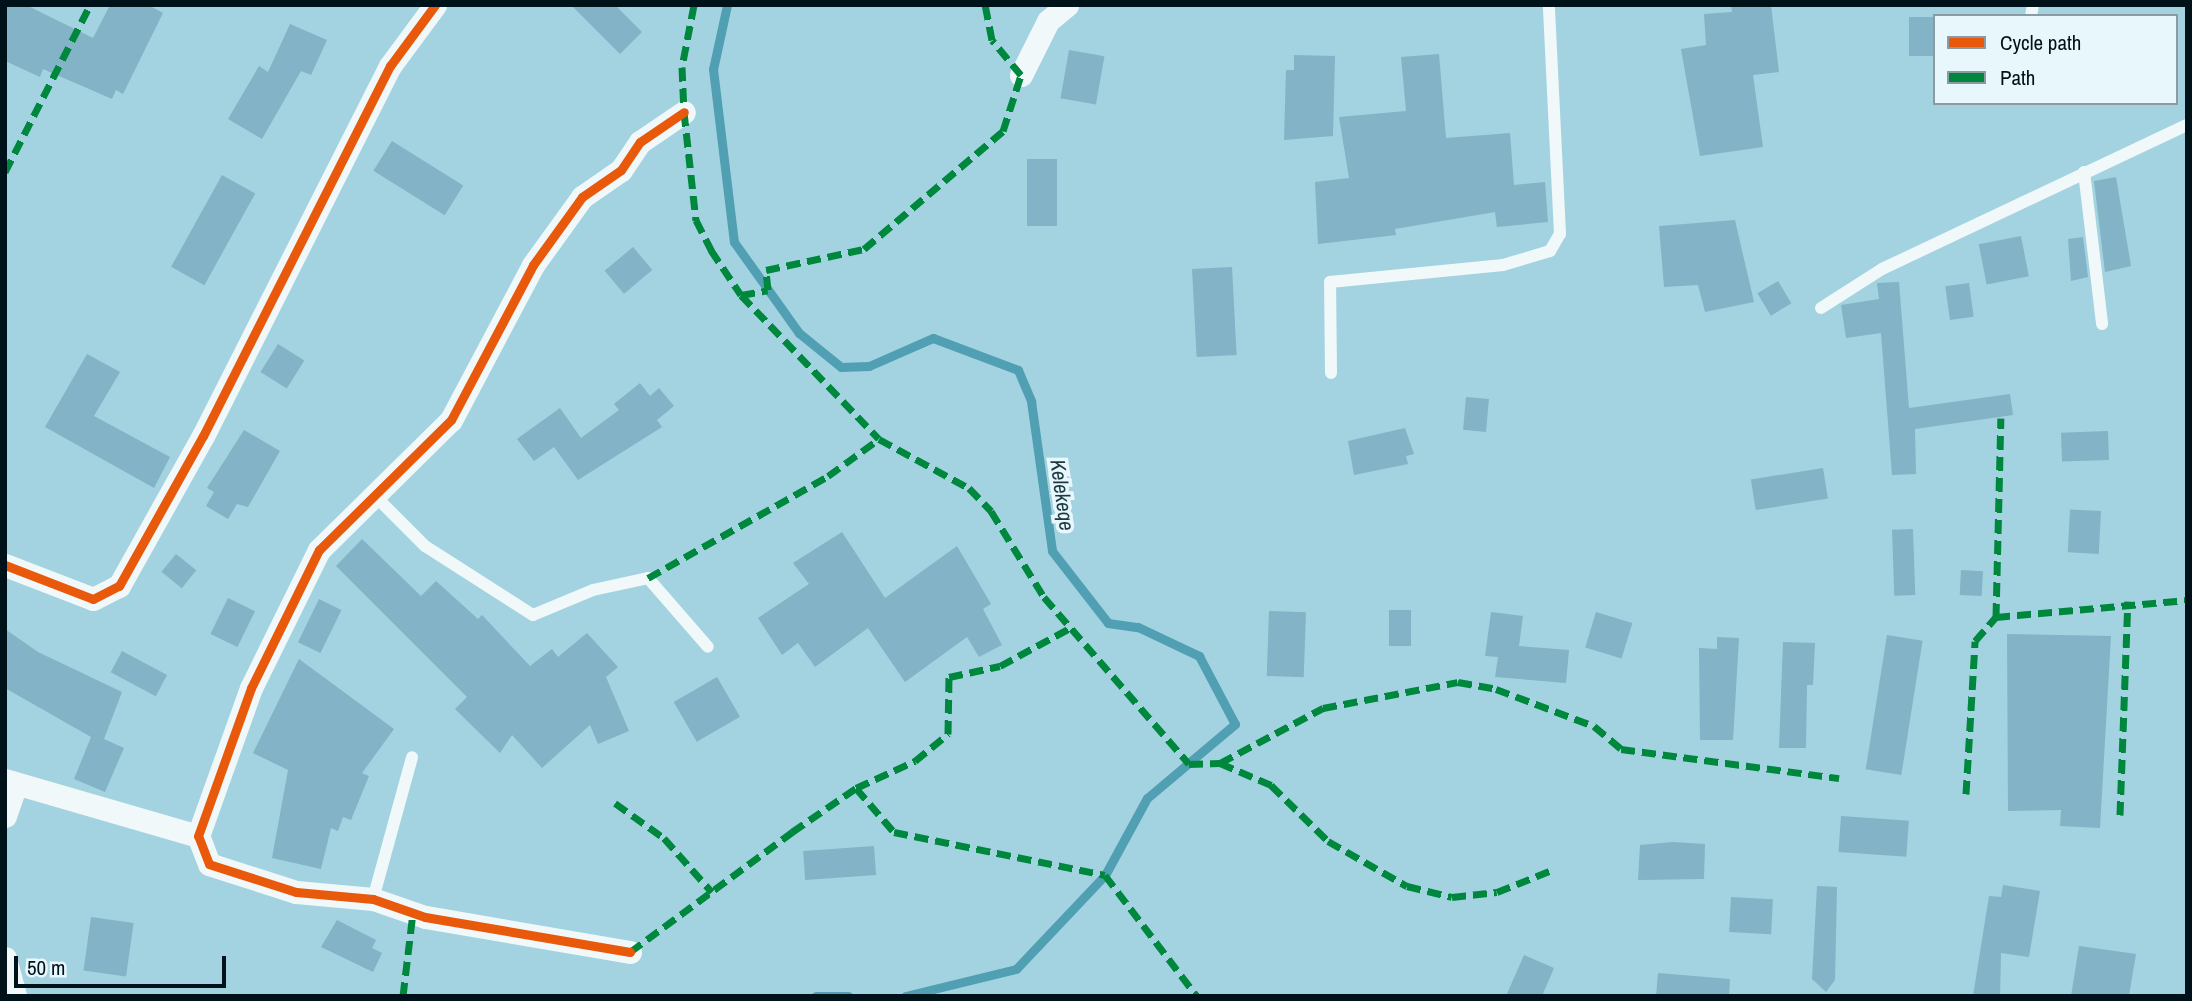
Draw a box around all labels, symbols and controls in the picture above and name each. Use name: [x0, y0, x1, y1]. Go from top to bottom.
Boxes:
legend: [1933, 14, 2178, 105]
text: Cycle path: [2000, 28, 2081, 57]
text: Path: [2000, 63, 2035, 92]
water label: Kelekeqe: [1045, 458, 1079, 532]
scale bar: [18, 942, 229, 986]
text: 50 m: [27, 953, 65, 982]

